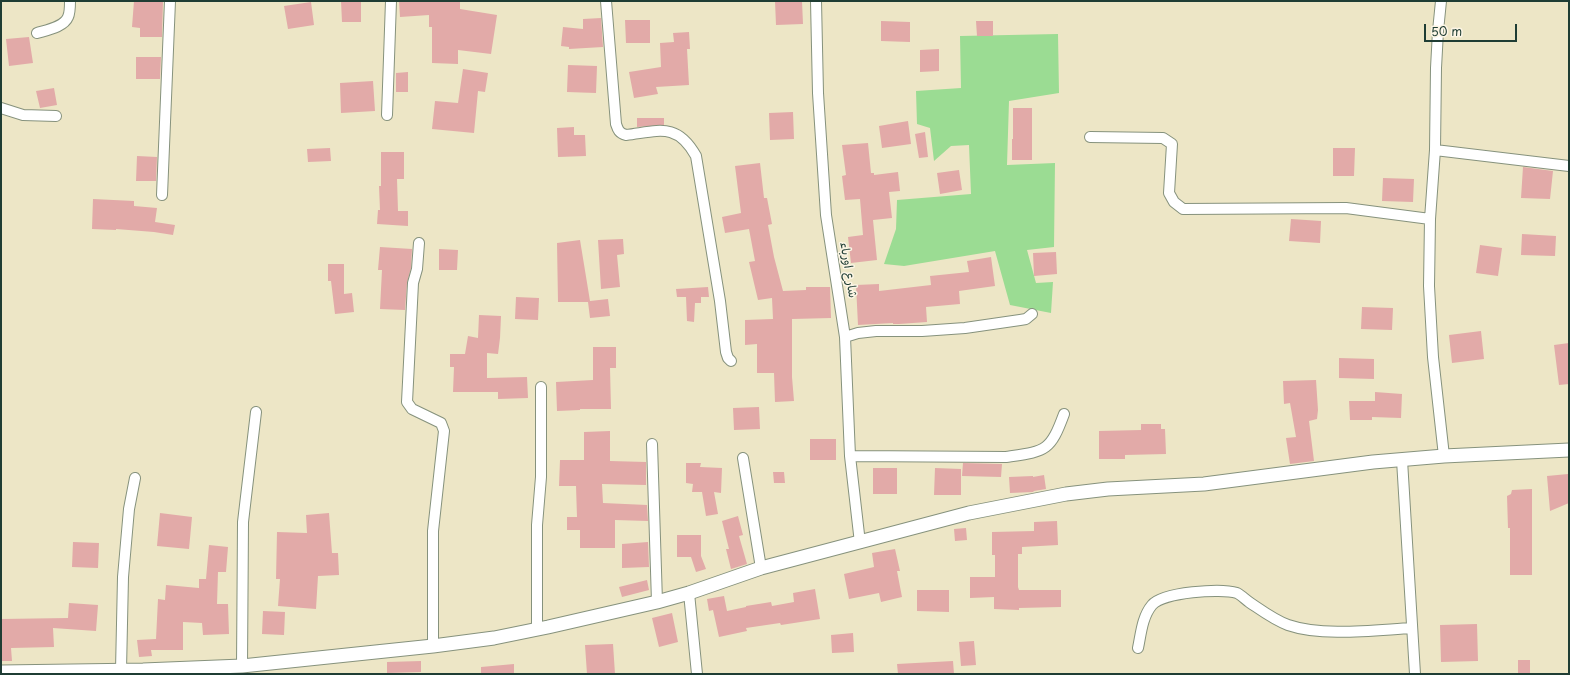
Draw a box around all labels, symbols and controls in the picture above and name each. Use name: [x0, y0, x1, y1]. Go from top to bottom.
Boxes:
scale bar: [1426, 16, 1519, 42]
text: 50 m: [1431, 22, 1462, 40]
street label: شارع اورباء: [836, 241, 860, 299]

